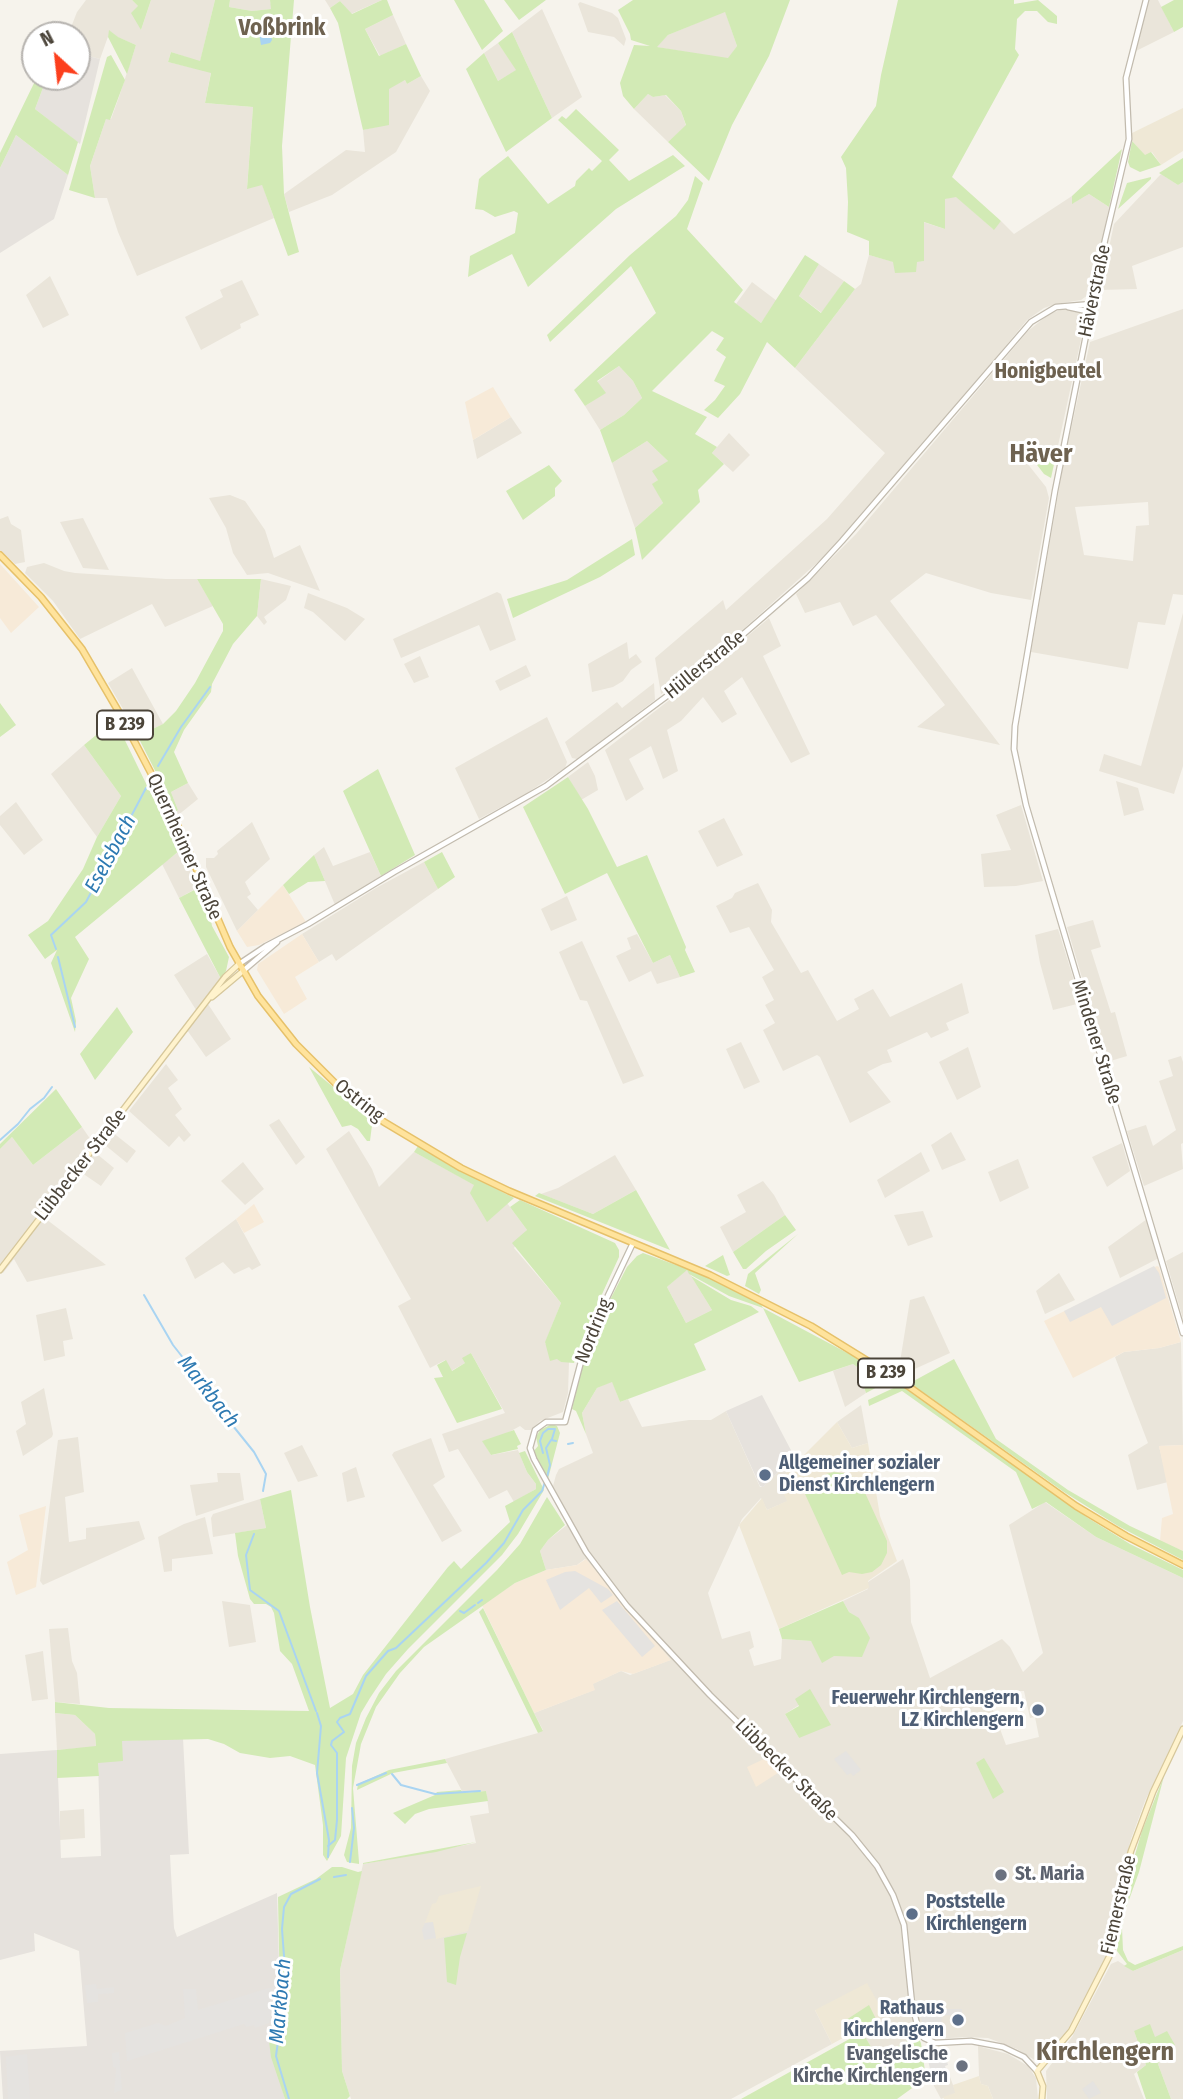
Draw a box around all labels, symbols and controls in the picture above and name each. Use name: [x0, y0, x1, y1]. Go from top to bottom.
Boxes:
district label: Voßbrink: [238, 15, 326, 43]
north arrow: [21, 21, 91, 91]
text: N: [37, 26, 57, 51]
street label: Häverstraße: [1074, 243, 1116, 339]
district label: Honigbeutel: [994, 359, 1102, 385]
district label: Häver: [1010, 439, 1072, 471]
street label: Hüllerstraße: [660, 626, 750, 704]
road number: B 239: [97, 710, 153, 740]
street label: Quernheimer Straße: [142, 770, 226, 924]
water label: Eselsbach: [80, 811, 142, 897]
street label: Mindener Straße: [1066, 977, 1126, 1107]
street label: Ostring: [330, 1075, 388, 1127]
street label: Lübbecker Straße: [30, 1105, 132, 1225]
street label: Nordring: [571, 1295, 617, 1367]
water label: Markbach: [172, 1351, 244, 1433]
road number: B 239: [858, 1358, 914, 1388]
place label: Allgemeiner sozialer Dienst Kirchlengern: [779, 1453, 940, 1497]
marker: Allgemeiner sozialer Dienst Kirchlengern: [757, 1467, 773, 1483]
place label: Feuerwehr Kirchlengern, LZ Kirchlengern: [831, 1688, 1024, 1732]
marker: Feuerwehr Kirchlengern, LZ Kirchlengern: [1030, 1702, 1046, 1718]
street label: Lübbecker Straße: [730, 1714, 842, 1826]
street label: Fiemerstraße: [1096, 1853, 1142, 1957]
place label: St. Maria: [1015, 1864, 1084, 1886]
marker: St. Maria: [993, 1867, 1009, 1883]
place label: Poststelle Kirchlengern: [926, 1892, 1027, 1936]
marker: Poststelle Kirchlengern: [904, 1906, 920, 1922]
water label: Markbach: [265, 1957, 297, 2045]
place label: Rathaus Kirchlengern: [843, 1998, 944, 2042]
marker: Rathaus Kirchlengern: [950, 2012, 966, 2028]
district label: Kirchlengern: [1036, 2037, 1174, 2069]
place label: Evangelische Kirche Kirchlengern: [793, 2044, 948, 2088]
marker: Evangelische Kirche Kirchlengern: [954, 2058, 970, 2074]

